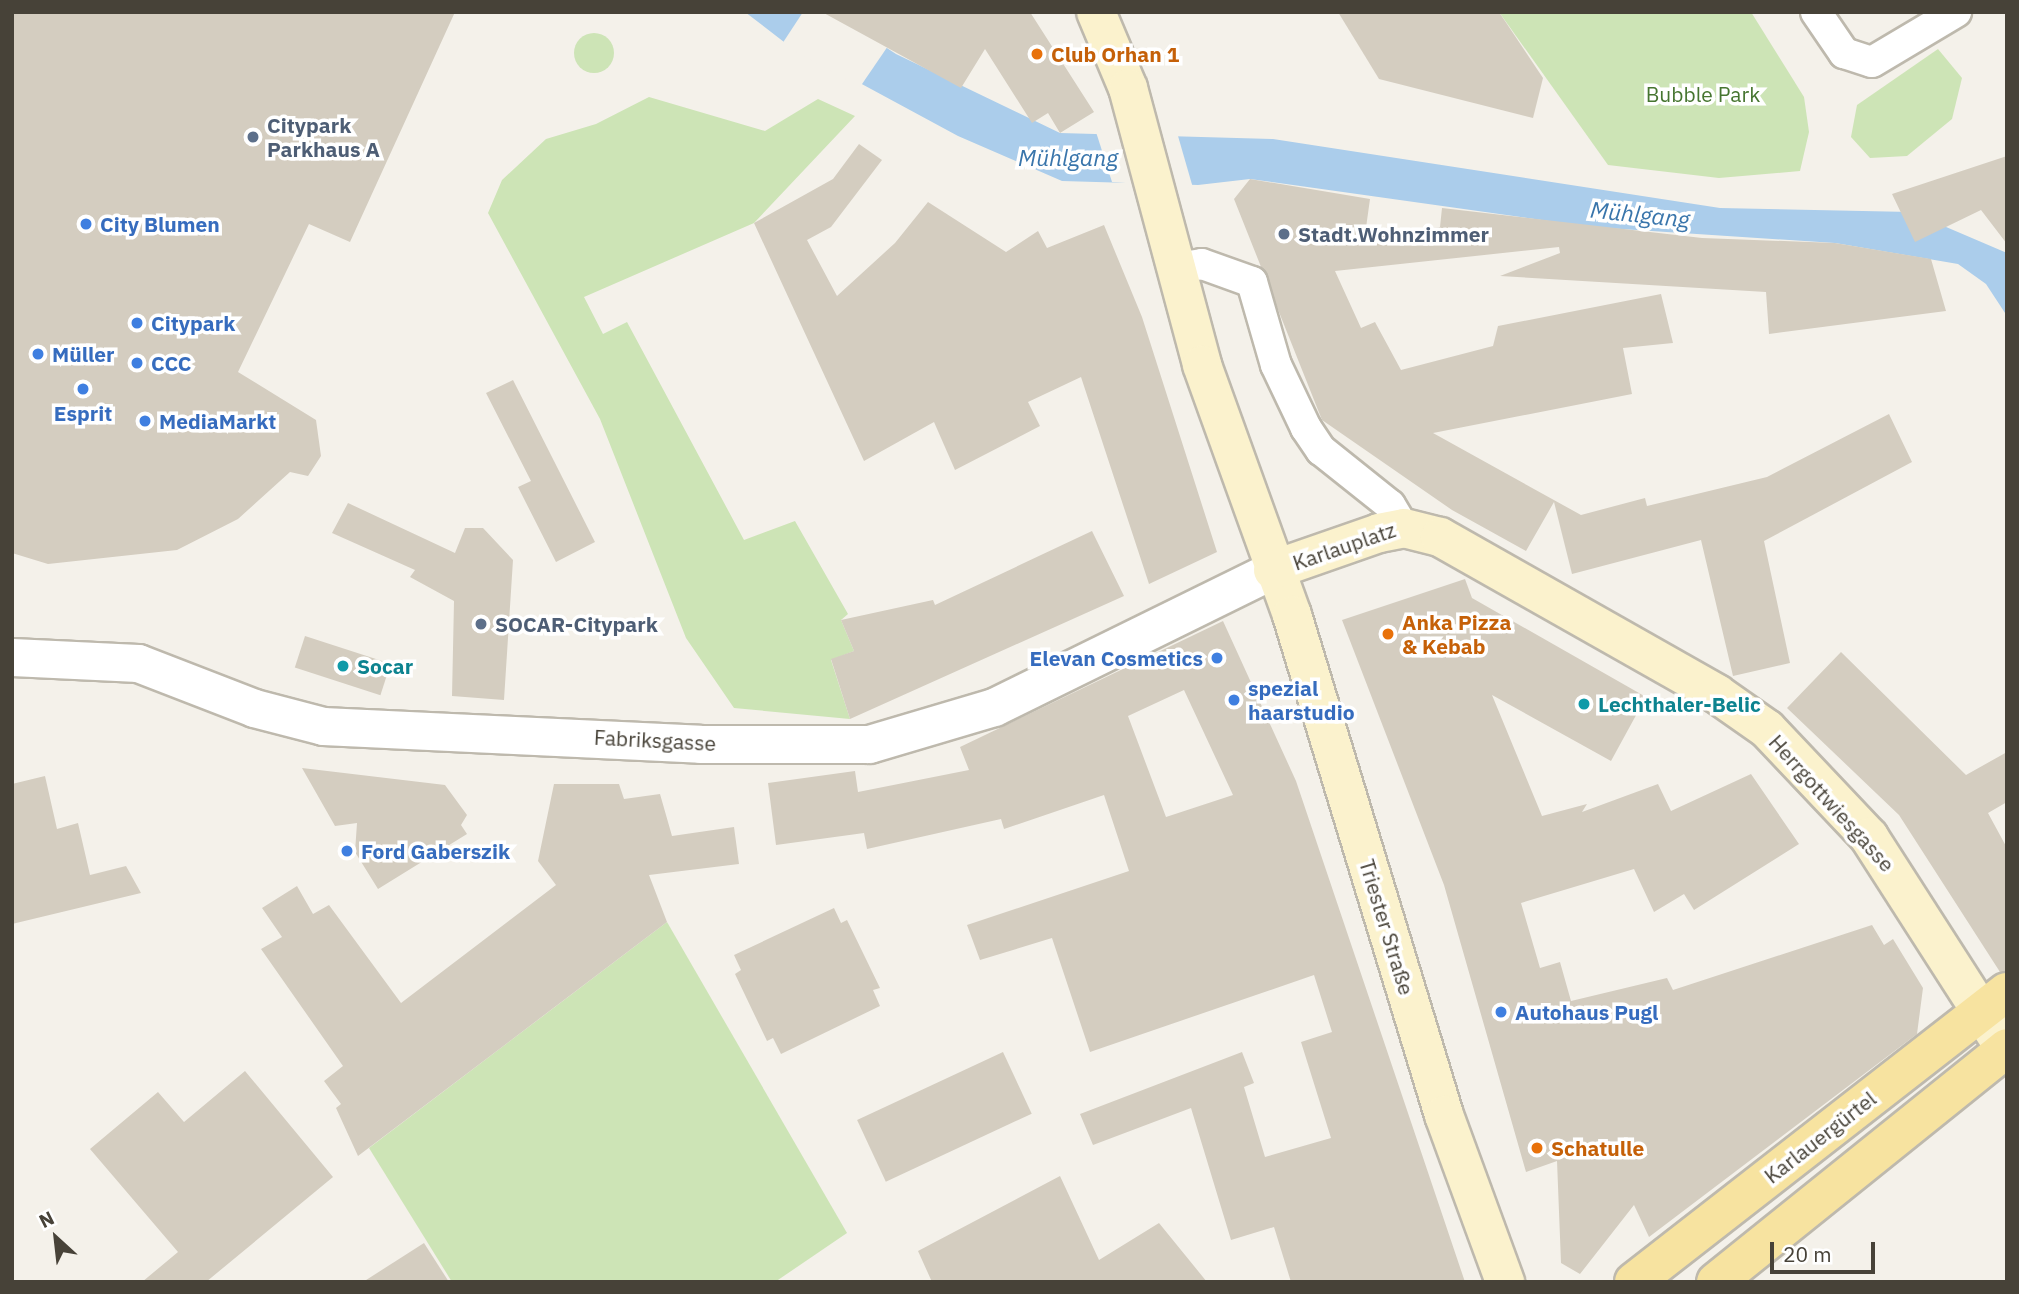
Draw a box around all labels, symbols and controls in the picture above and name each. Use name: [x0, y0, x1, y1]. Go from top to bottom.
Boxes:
place label: Club Orhan 1: [1051, 41, 1179, 67]
marker: Club Orhan 1: [1029, 46, 1045, 62]
park label: Bubble Park: [1646, 81, 1760, 107]
place label: Citypark Parkhaus A: [267, 112, 380, 162]
marker: Citypark Parkhaus A: [245, 129, 261, 145]
water label: Mühlgang: [1018, 143, 1118, 171]
water label: Mühlgang: [1589, 195, 1691, 233]
place label: City Blumen: [100, 211, 220, 237]
marker: City Blumen: [78, 216, 94, 232]
place label: Stadt.Wohnzimmer: [1298, 221, 1489, 247]
marker: Stadt.Wohnzimmer: [1276, 226, 1292, 242]
place label: Citypark: [151, 310, 235, 336]
marker: Citypark: [129, 315, 145, 331]
place label: Müller: [52, 341, 115, 367]
marker: Müller: [30, 346, 46, 362]
place label: CCC: [151, 350, 191, 376]
marker: CCC: [129, 355, 145, 371]
marker: Esprit: [75, 381, 91, 397]
place label: Esprit: [54, 400, 112, 426]
place label: MediaMarkt: [159, 408, 276, 434]
marker: MediaMarkt: [137, 413, 153, 429]
street label: Karlauplatz: [1289, 517, 1399, 575]
place label: Anka Pizza & Kebab: [1402, 609, 1511, 659]
place label: SOCAR-Citypark: [495, 611, 658, 637]
marker: SOCAR-Citypark: [473, 616, 489, 632]
marker: Anka Pizza & Kebab: [1380, 626, 1396, 642]
place label: Elevan Cosmetics: [1030, 645, 1203, 671]
marker: Elevan Cosmetics: [1209, 650, 1225, 666]
place label: Socar: [357, 653, 413, 679]
marker: Socar: [335, 658, 351, 674]
place label: spezial haarstudio: [1248, 675, 1354, 725]
place label: Lechthaler-Belic: [1598, 691, 1761, 717]
marker: spezial haarstudio: [1226, 692, 1242, 708]
marker: Lechthaler-Belic: [1576, 696, 1592, 712]
street label: Fabriksgasse: [593, 724, 717, 756]
street label: Herrgottwiesgasse: [1764, 729, 1900, 877]
place label: Ford Gaberszik: [361, 838, 510, 864]
marker: Ford Gaberszik: [339, 843, 355, 859]
street label: Triester Straße: [1354, 856, 1420, 998]
place label: Autohaus Pugl: [1515, 999, 1658, 1025]
marker: Autohaus Pugl: [1493, 1004, 1509, 1020]
street label: Karlauergürtel: [1759, 1086, 1881, 1188]
place label: Schatulle: [1551, 1135, 1644, 1161]
marker: Schatulle: [1529, 1140, 1545, 1156]
north arrow: [21, 1203, 91, 1273]
text: N: [35, 1205, 58, 1233]
scale bar: [1774, 1228, 1879, 1272]
text: 20 m: [1783, 1240, 1832, 1268]

